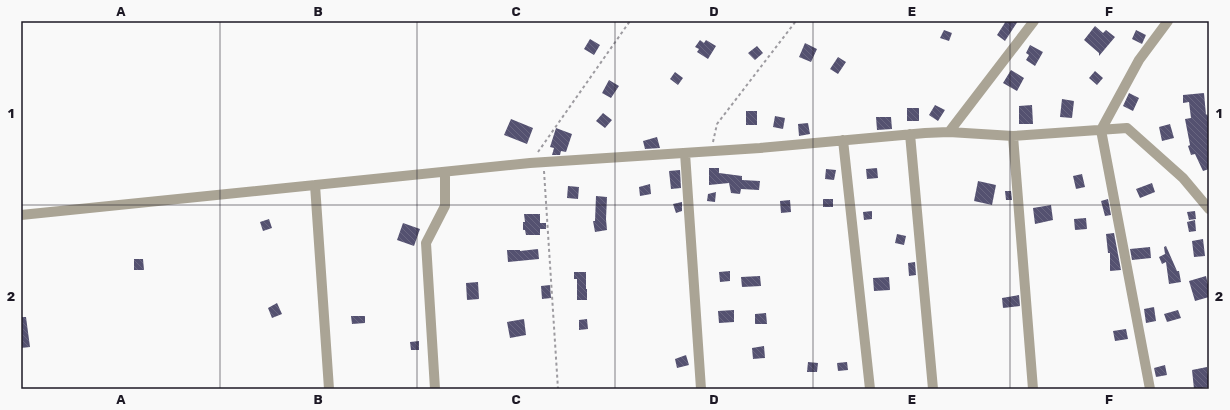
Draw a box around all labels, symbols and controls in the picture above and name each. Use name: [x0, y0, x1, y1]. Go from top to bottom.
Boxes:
text: A: [116, 4, 126, 19]
text: B: [313, 4, 323, 19]
text: C: [511, 4, 521, 19]
text: D: [709, 4, 719, 19]
text: E: [908, 4, 916, 19]
text: F: [1105, 4, 1113, 19]
text: 1: [8, 106, 14, 121]
text: 1: [1216, 106, 1222, 121]
text: 2: [7, 289, 15, 304]
text: 2: [1215, 289, 1223, 304]
text: A: [116, 392, 126, 407]
text: B: [313, 392, 323, 407]
text: C: [511, 392, 521, 407]
text: D: [709, 392, 719, 407]
text: E: [908, 392, 916, 407]
text: F: [1105, 392, 1113, 407]

